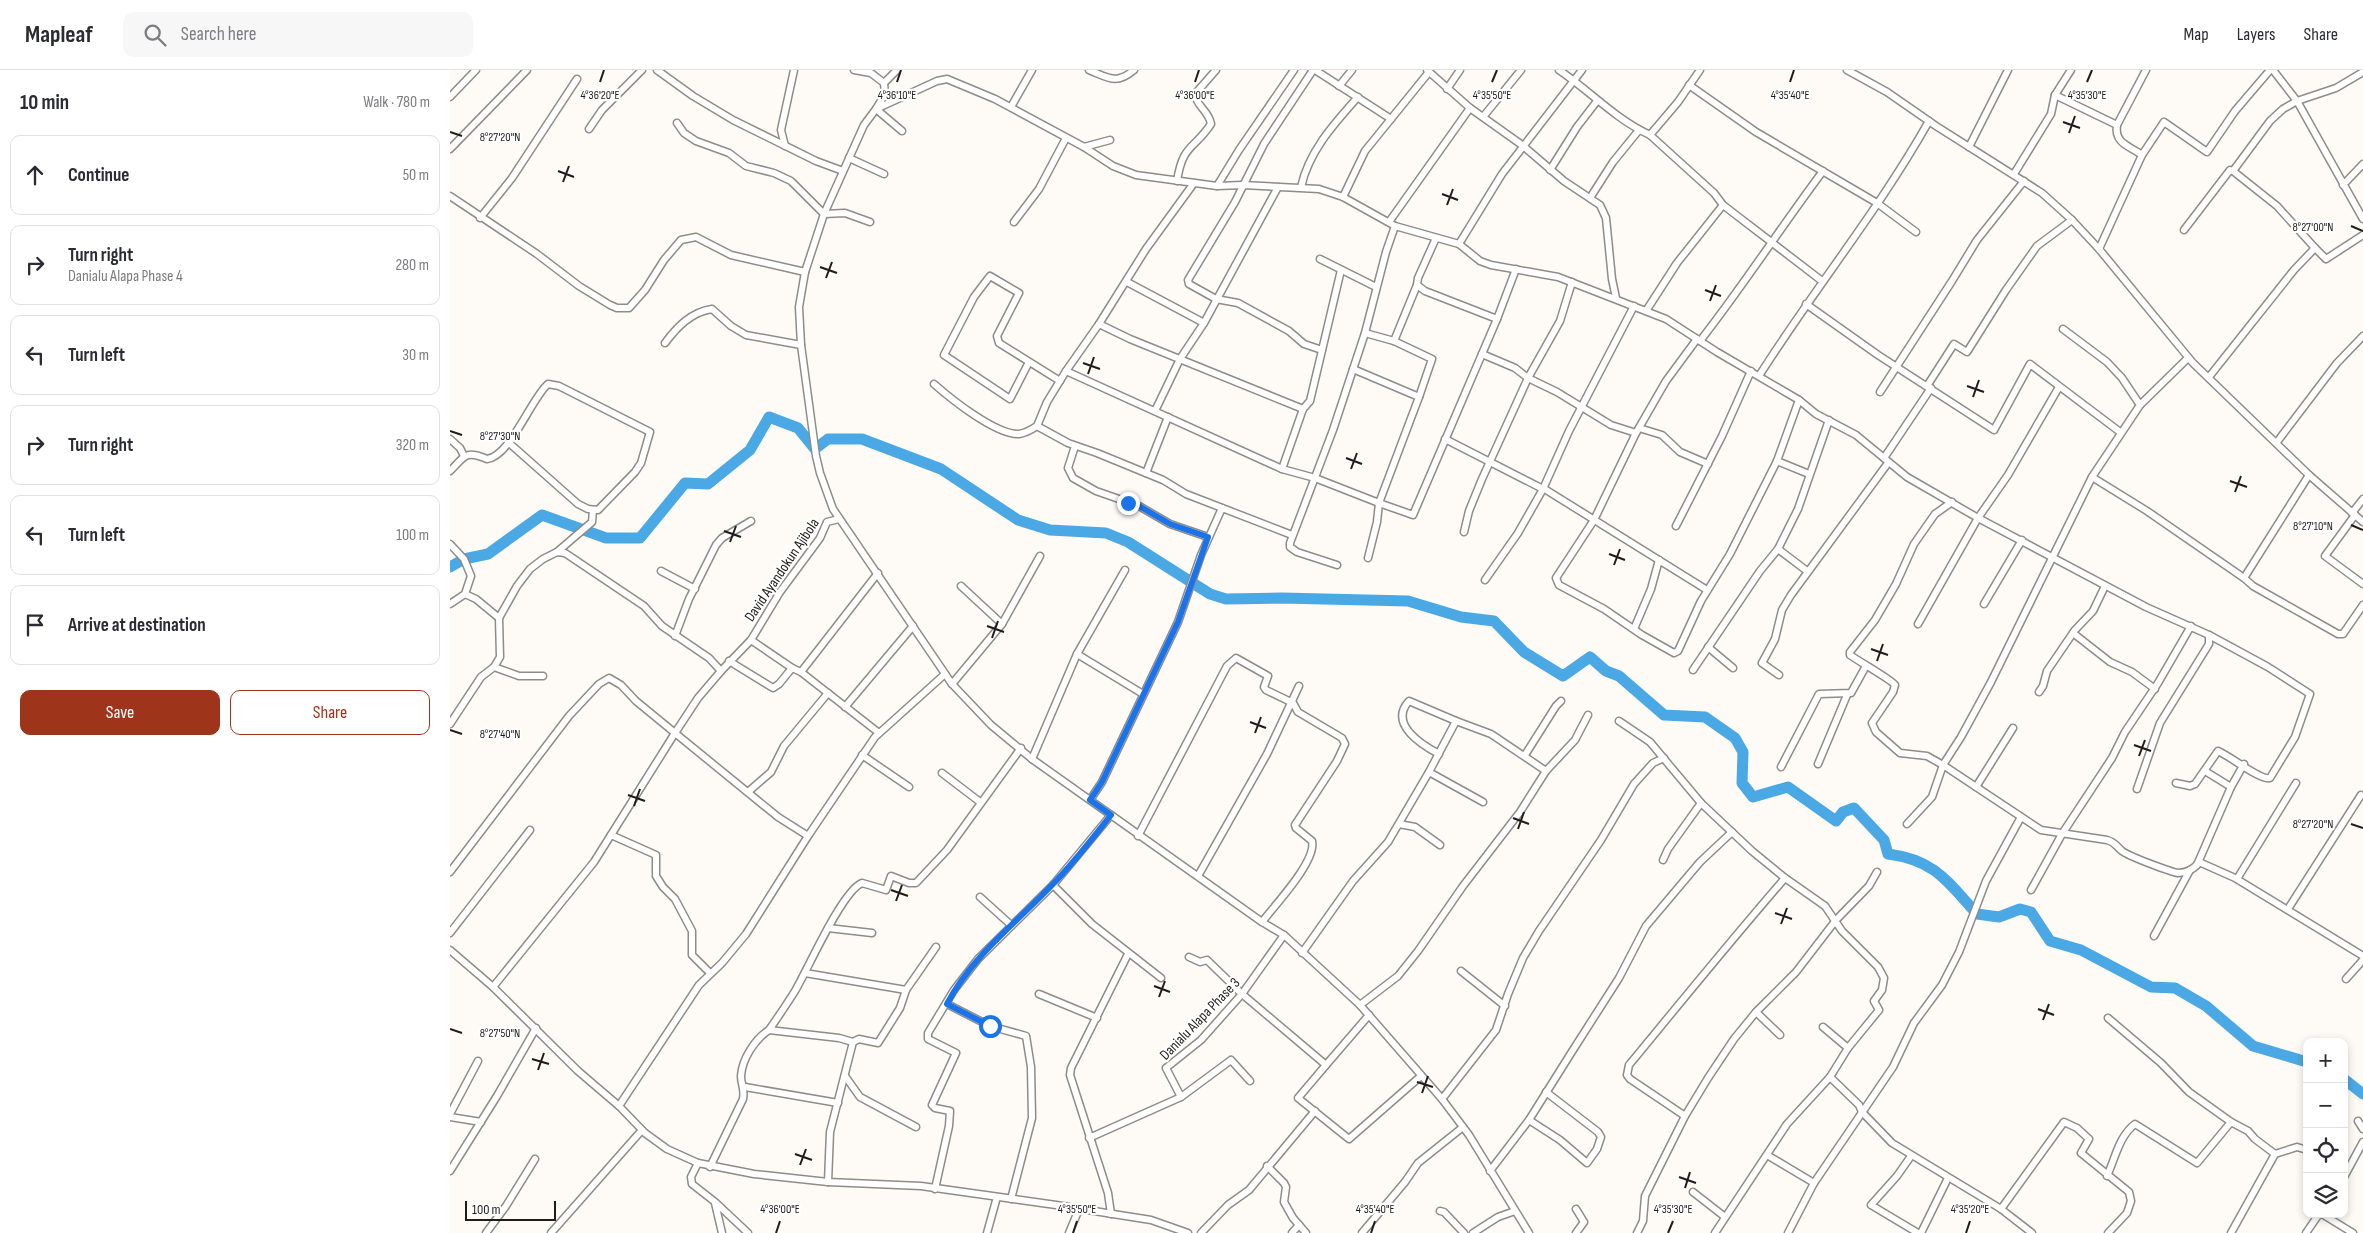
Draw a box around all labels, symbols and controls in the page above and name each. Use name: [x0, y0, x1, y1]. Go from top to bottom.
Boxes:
search box: [123, 12, 473, 57]
text: Mapleaf: [25, 20, 93, 49]
icon: search: [141, 21, 169, 49]
text: Search here: [181, 23, 256, 46]
text: Map: [2184, 24, 2209, 45]
text: Layers: [2237, 24, 2276, 45]
text: Share: [2304, 24, 2338, 45]
text: 4°36'20"E: [580, 88, 620, 103]
text: 4°36'10"E: [878, 88, 916, 103]
text: 4°36'00"E: [1175, 88, 1215, 103]
text: 4°35'50"E: [1473, 88, 1511, 103]
text: 4°35'40"E: [1771, 88, 1809, 103]
text: 4°35'30"E: [2068, 88, 2106, 103]
text: 10 min: [20, 90, 69, 115]
text: Walk · 780 m: [363, 93, 430, 112]
text: 8°27'20"N: [480, 130, 520, 145]
icon: ahead: [21, 161, 49, 189]
text: Continue: [68, 164, 129, 187]
text: 50 m: [403, 166, 429, 185]
text: 8°27'00"N: [2293, 220, 2333, 235]
text: Turn right: [68, 244, 133, 267]
icon: right: [21, 251, 49, 279]
text: 280 m: [395, 256, 429, 275]
text: Danialu Alapa Phase 4: [68, 267, 183, 286]
icon: left: [21, 341, 49, 369]
text: Turn left: [68, 344, 125, 367]
text: 30 m: [402, 346, 429, 365]
text: 8°27'30"N: [480, 429, 520, 444]
icon: right: [21, 431, 49, 459]
text: Turn right: [68, 434, 133, 457]
text: 320 m: [396, 436, 429, 455]
route end: [1117, 492, 1140, 515]
street label: David Ayandokun Ajibola: [740, 514, 824, 625]
text: 8°27'10"N: [2293, 519, 2333, 534]
icon: left: [21, 521, 49, 549]
text: Turn left: [68, 524, 125, 547]
text: 100 m: [396, 526, 429, 545]
icon: arrive: [21, 611, 49, 639]
text: Arrive at destination: [68, 614, 206, 637]
button: Save: [20, 690, 220, 735]
button: Share: [230, 690, 430, 735]
text: 8°27'40"N: [480, 727, 520, 742]
text: 8°27'20"N: [2293, 817, 2333, 832]
street label: Danialu Alapa Phase 3: [1156, 974, 1244, 1064]
route start: [979, 1015, 1002, 1038]
text: 8°27'50"N: [480, 1026, 520, 1041]
map controls: [2303, 1038, 2348, 1218]
button: +: [2303, 1038, 2348, 1083]
button: −: [2303, 1083, 2348, 1128]
button: locate: [2303, 1128, 2348, 1173]
button: layers: [2303, 1173, 2348, 1218]
scale bar: [465, 1198, 556, 1221]
text: 100 m: [472, 1201, 501, 1218]
text: 4°36'00"E: [760, 1202, 800, 1217]
text: 4°35'50"E: [1058, 1202, 1096, 1217]
text: 4°35'40"E: [1356, 1202, 1394, 1217]
text: 4°35'30"E: [1654, 1202, 1692, 1217]
text: 4°35'20"E: [1951, 1202, 1989, 1217]

